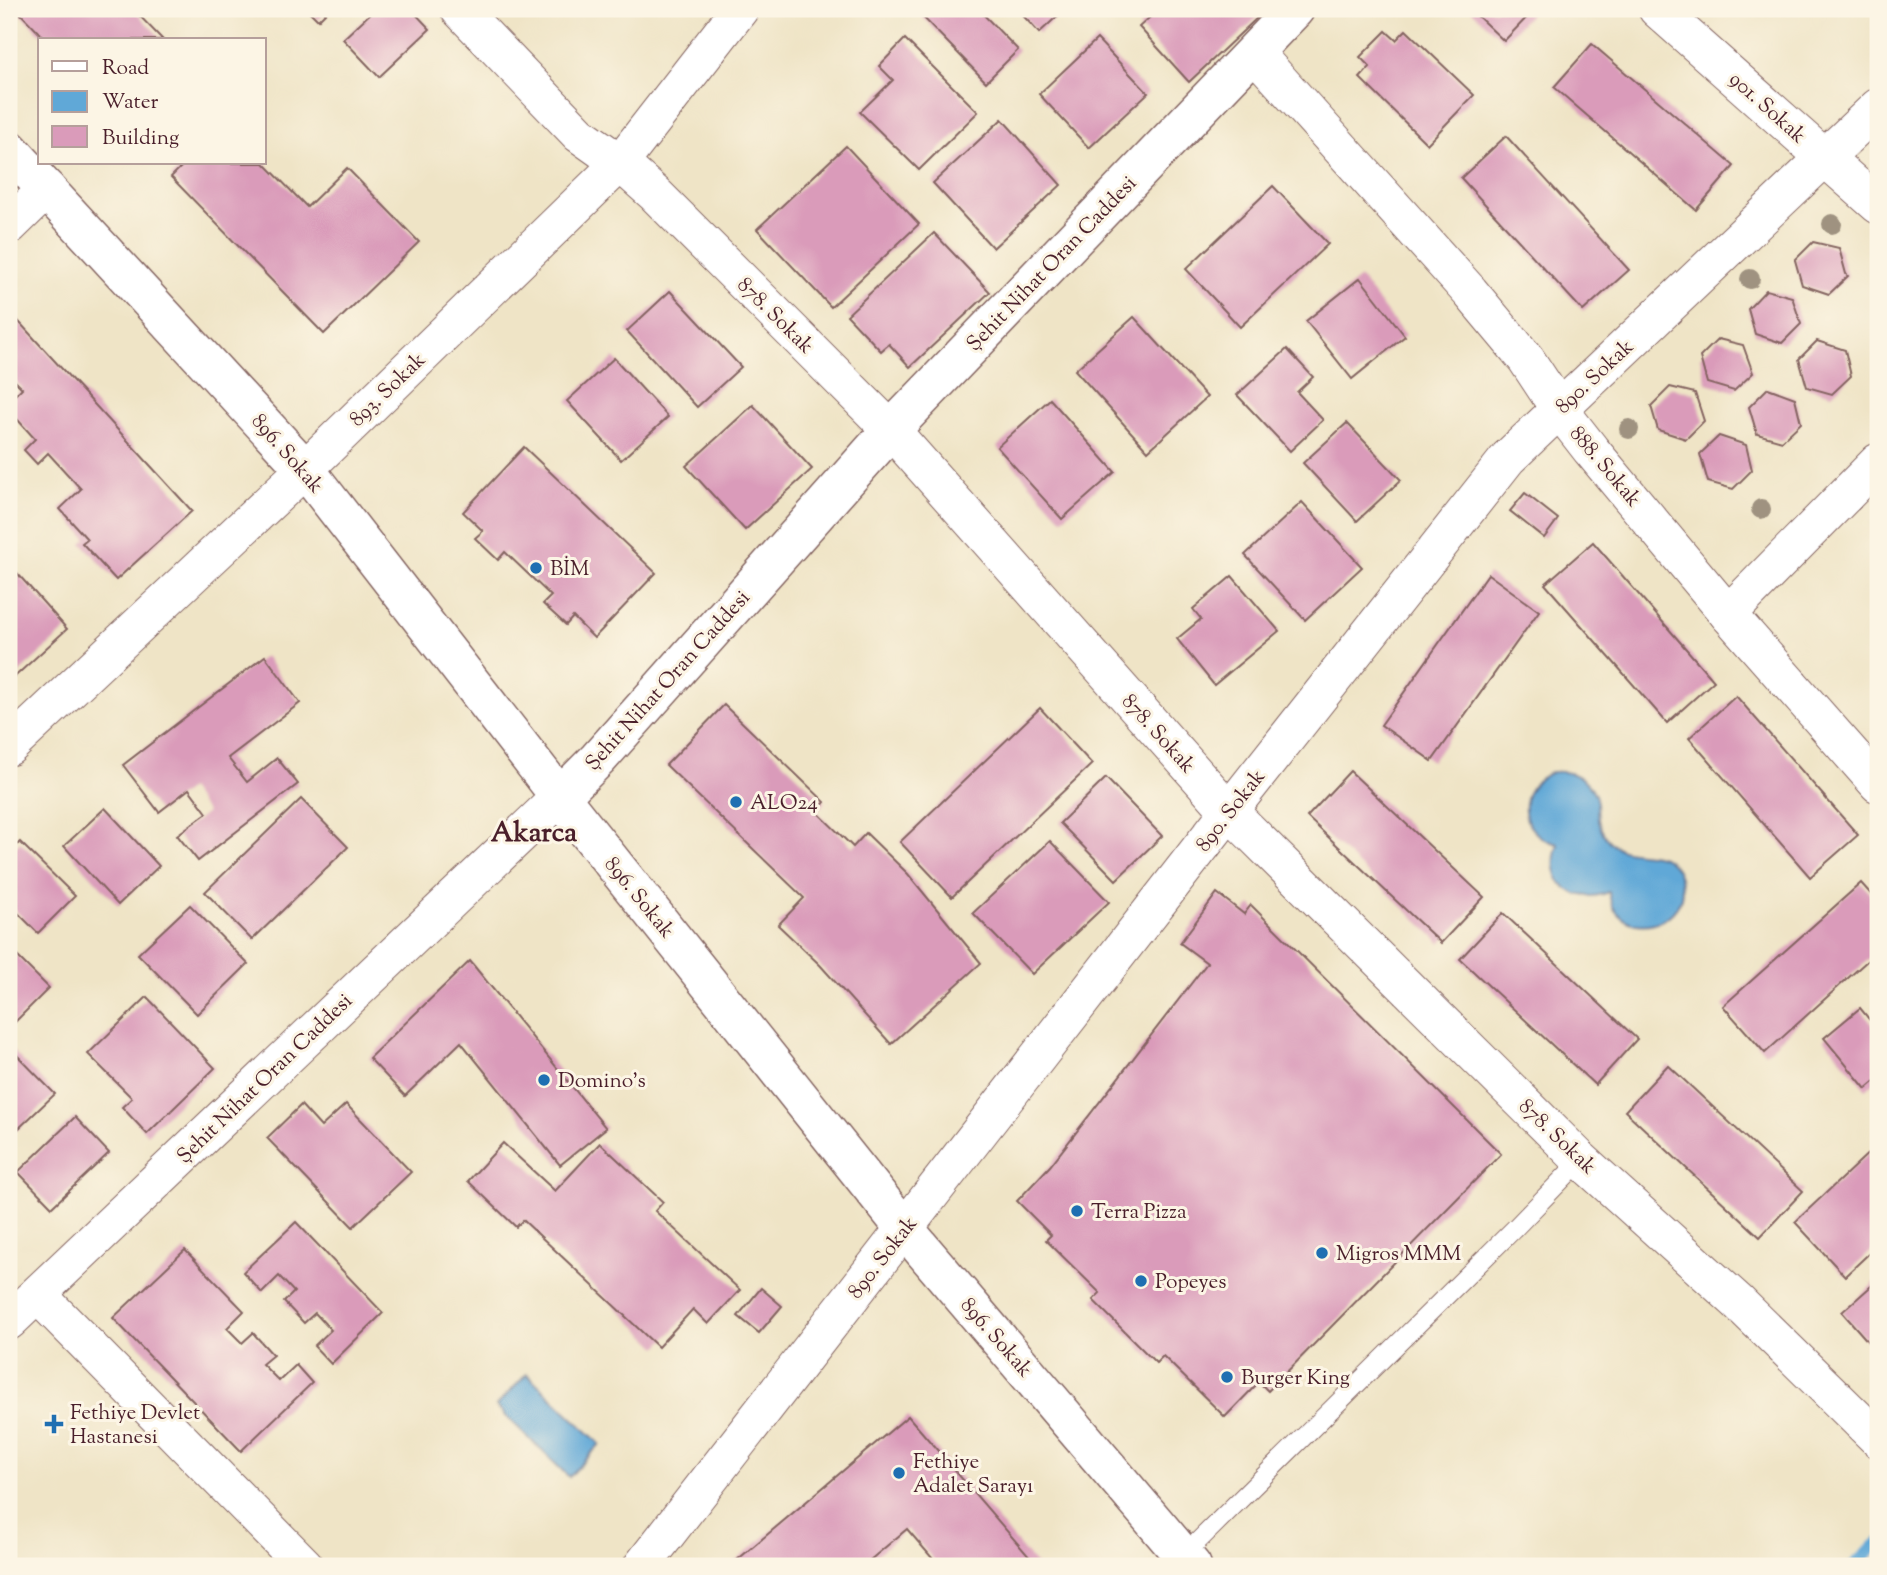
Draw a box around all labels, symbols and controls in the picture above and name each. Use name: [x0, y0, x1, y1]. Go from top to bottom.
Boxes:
legend: [38, 38, 266, 164]
text: Road: [102, 54, 149, 84]
street label: 901. Sokak: [1722, 66, 1812, 152]
text: Water: [102, 88, 159, 118]
text: Building: [102, 124, 179, 154]
street label: Şehit Nihat Oran Caddesi: [960, 170, 1144, 359]
street label: 878. Sokak: [729, 271, 820, 362]
street label: 890. Sokak: [1549, 333, 1642, 422]
street label: 893. Sokak: [344, 346, 434, 434]
street label: 896. Sokak: [243, 408, 330, 501]
street label: 888. Sokak: [1562, 420, 1648, 515]
place label: BİM: [550, 555, 589, 585]
marker: BİM: [528, 560, 544, 576]
street label: Şehit Nihat Oran Caddesi: [579, 584, 758, 778]
street label: 878. Sokak: [1114, 688, 1202, 781]
street label: 890. Sokak: [1190, 763, 1274, 859]
place label: ALO24: [750, 789, 818, 819]
marker: ALO24: [728, 794, 744, 810]
district label: Akarca: [491, 814, 577, 854]
street label: 896. Sokak: [596, 851, 681, 946]
street label: Şehit Nihat Oran Caddesi: [171, 987, 360, 1171]
place label: Domino's: [558, 1067, 646, 1097]
marker: Domino's: [536, 1072, 552, 1088]
street label: 878. Sokak: [1511, 1093, 1603, 1182]
place label: Terra Pizza: [1091, 1198, 1187, 1228]
marker: Terra Pizza: [1069, 1203, 1085, 1219]
street label: 890. Sokak: [842, 1210, 926, 1306]
place label: Migros MMM: [1336, 1240, 1461, 1270]
marker: Migros MMM: [1314, 1245, 1330, 1261]
place label: Popeyes: [1155, 1268, 1226, 1298]
marker: Popeyes: [1133, 1273, 1149, 1289]
street label: 896. Sokak: [952, 1292, 1039, 1385]
place label: Burger King: [1241, 1364, 1350, 1394]
marker: Burger King: [1219, 1369, 1235, 1385]
place label: Fethiye Devlet Hastanesi: [70, 1399, 200, 1453]
marker: Fethiye Devlet Hastanesi: [44, 1414, 64, 1434]
place label: Fethiye Adalet Sarayı: [913, 1448, 1033, 1502]
marker: Fethiye Adalet Sarayı: [891, 1465, 907, 1481]

